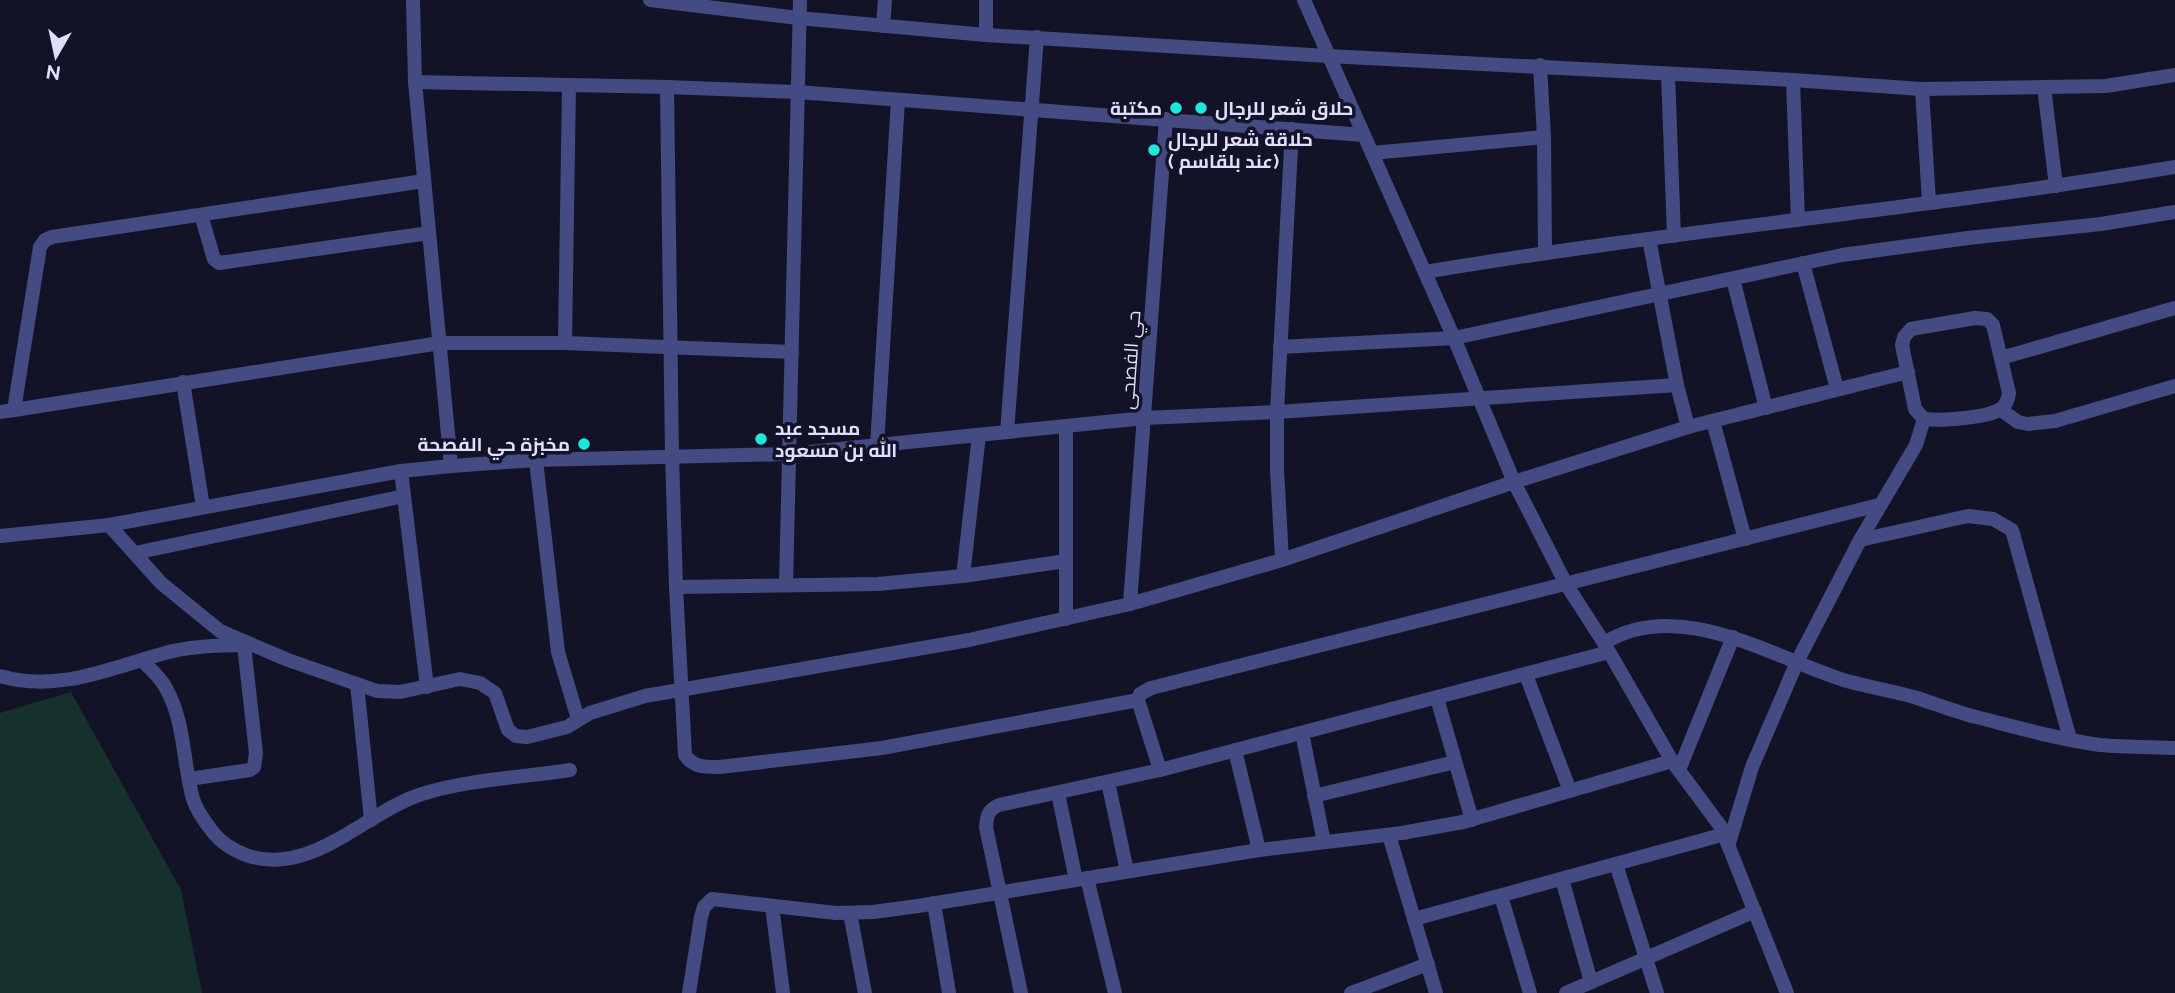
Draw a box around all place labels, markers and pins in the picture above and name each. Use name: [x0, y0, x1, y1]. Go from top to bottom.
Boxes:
place label: مكتبة: [1110, 97, 1162, 119]
place label: حلاق شعر للرجال: [1215, 97, 1353, 121]
marker: مكتبة: [1168, 100, 1184, 116]
marker: حلاق شعر للرجال: [1193, 100, 1209, 116]
place label: حلاقة شعر للرجال ( عند بلقاسم): [1168, 128, 1313, 175]
marker: حلاقة شعر للرجال ( عند بلقاسم): [1146, 142, 1162, 158]
place label: مسجد عبد الله بن مسعود: [775, 417, 897, 462]
marker: مسجد عبد الله بن مسعود: [753, 431, 769, 447]
place label: مخبزة حي الفصحة: [417, 433, 570, 460]
marker: مخبزة حي الفصحة: [576, 436, 592, 452]

